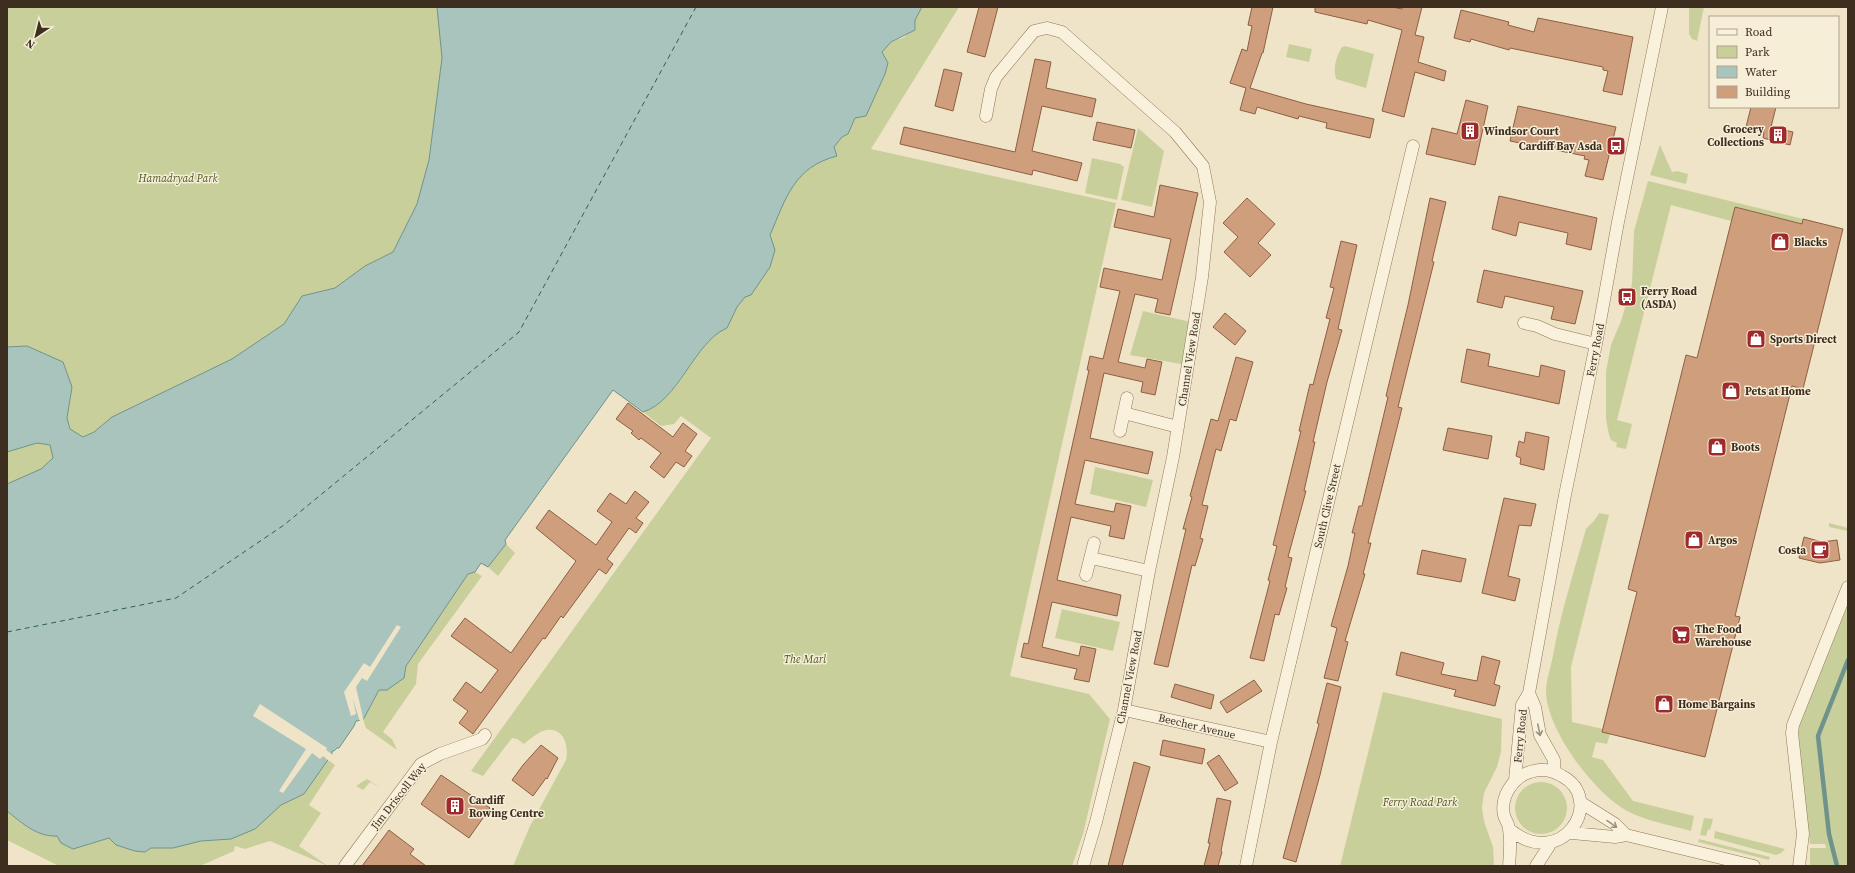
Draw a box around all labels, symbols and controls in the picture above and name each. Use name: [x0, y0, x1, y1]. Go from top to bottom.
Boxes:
north arrow: [16, 16, 56, 56]
legend: [1709, 16, 1839, 108]
text: Road: [1745, 24, 1772, 40]
text: N: [23, 35, 38, 52]
text: Park: [1745, 44, 1770, 60]
text: Water: [1745, 64, 1777, 80]
text: Building: [1745, 84, 1790, 100]
building icon: Windsor Court: [1459, 120, 1481, 142]
place label: Grocery Collections: [1707, 122, 1764, 150]
place label: Windsor Court: [1484, 124, 1560, 139]
building icon: Grocery Collections: [1767, 124, 1789, 146]
bus stop icon: Cardiff Bay Asda: [1605, 135, 1627, 157]
place label: Cardiff Bay Asda: [1519, 139, 1602, 154]
park label: Hamadryad Park: [137, 171, 218, 186]
shop icon: Blacks: [1769, 231, 1791, 253]
place label: Blacks: [1794, 235, 1827, 250]
place label: Ferry Road (ASDA): [1641, 284, 1697, 312]
bus stop icon: Ferry Road (ASDA): [1616, 286, 1638, 308]
street label: Channel View Road: [1175, 310, 1204, 407]
street label: Ferry Road: [1583, 321, 1608, 378]
shop icon: Sports Direct: [1745, 328, 1767, 350]
place label: Sports Direct: [1770, 332, 1838, 347]
shop icon: Pets at Home: [1720, 380, 1742, 402]
place label: Pets at Home: [1745, 384, 1811, 399]
shop icon: Boots: [1706, 436, 1728, 458]
place label: Boots: [1731, 440, 1760, 455]
street label: South Clive Street: [1311, 462, 1345, 550]
shop icon: Argos: [1683, 529, 1705, 551]
place label: Argos: [1708, 533, 1737, 548]
cafe icon: Costa: [1809, 539, 1831, 561]
place label: Costa: [1778, 543, 1806, 558]
place label: The Food Warehouse: [1695, 622, 1752, 650]
supermarket icon: The Food Warehouse: [1670, 624, 1692, 646]
street label: Channel View Road: [1113, 628, 1146, 725]
park label: The Marl: [784, 652, 827, 667]
shop icon: Home Bargains: [1653, 693, 1675, 715]
place label: Home Bargains: [1678, 697, 1755, 712]
street label: Ferry Road: [1510, 708, 1531, 764]
street label: Beecher Avenue: [1157, 710, 1237, 743]
one-way arrow: [1536, 723, 1544, 736]
street label: Jim Driscoll Way: [367, 759, 430, 834]
place label: Cardiff Rowing Centre: [469, 793, 544, 821]
building icon: Cardiff Rowing Centre: [444, 795, 466, 817]
park label: Ferry Road Park: [1382, 795, 1458, 810]
one-way arrow: [1607, 819, 1618, 828]

